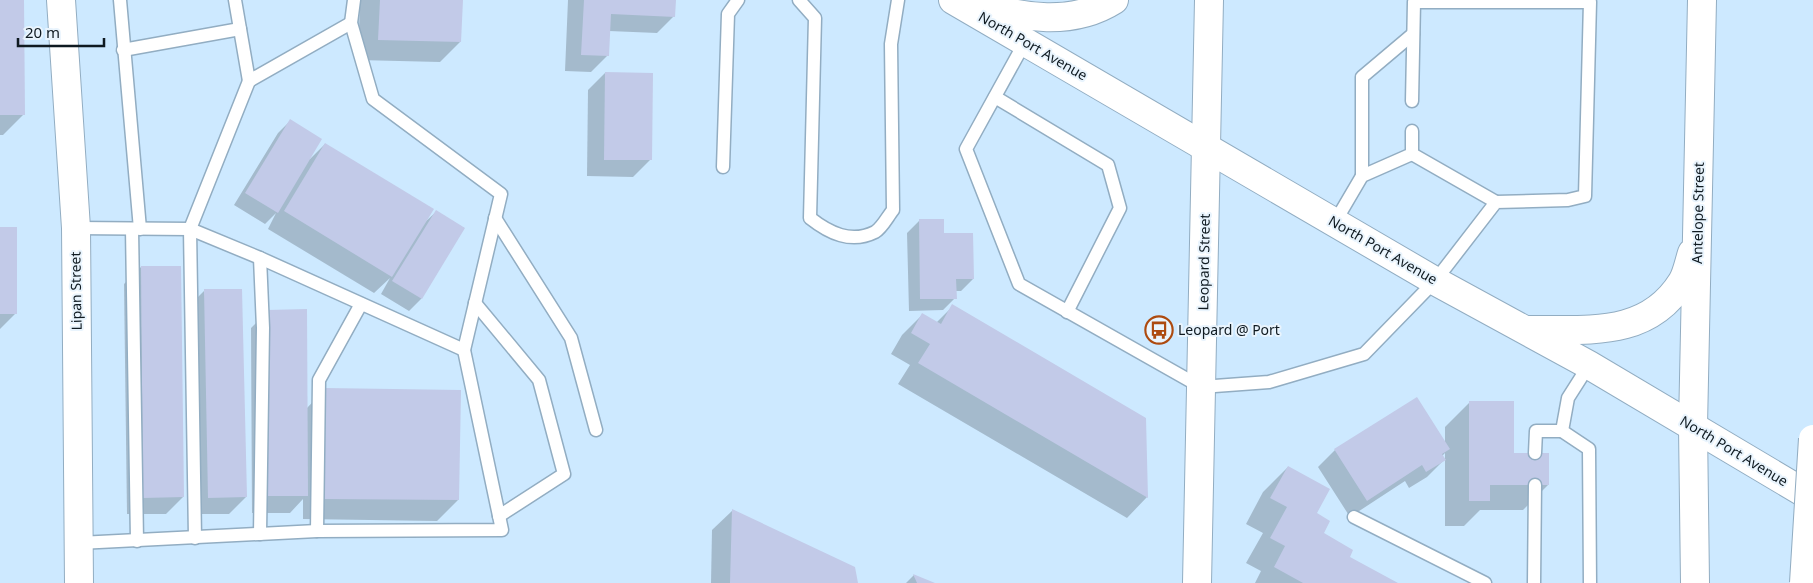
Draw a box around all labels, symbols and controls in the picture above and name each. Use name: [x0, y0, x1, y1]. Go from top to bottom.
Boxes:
street label: North Port Avenue: [975, 7, 1091, 85]
scale bar: [18, 15, 104, 47]
text: 20 m: [25, 22, 60, 42]
street label: Antelope Street: [1687, 162, 1708, 264]
street label: North Port Avenue: [1325, 211, 1441, 289]
street label: Leopard Street: [1193, 213, 1214, 311]
street label: Lipan Street: [65, 251, 86, 331]
bus stop icon: Leopard @ Port: [1144, 315, 1174, 345]
place label: Leopard @ Port: [1178, 320, 1280, 339]
street label: North Port Avenue: [1677, 411, 1792, 490]

